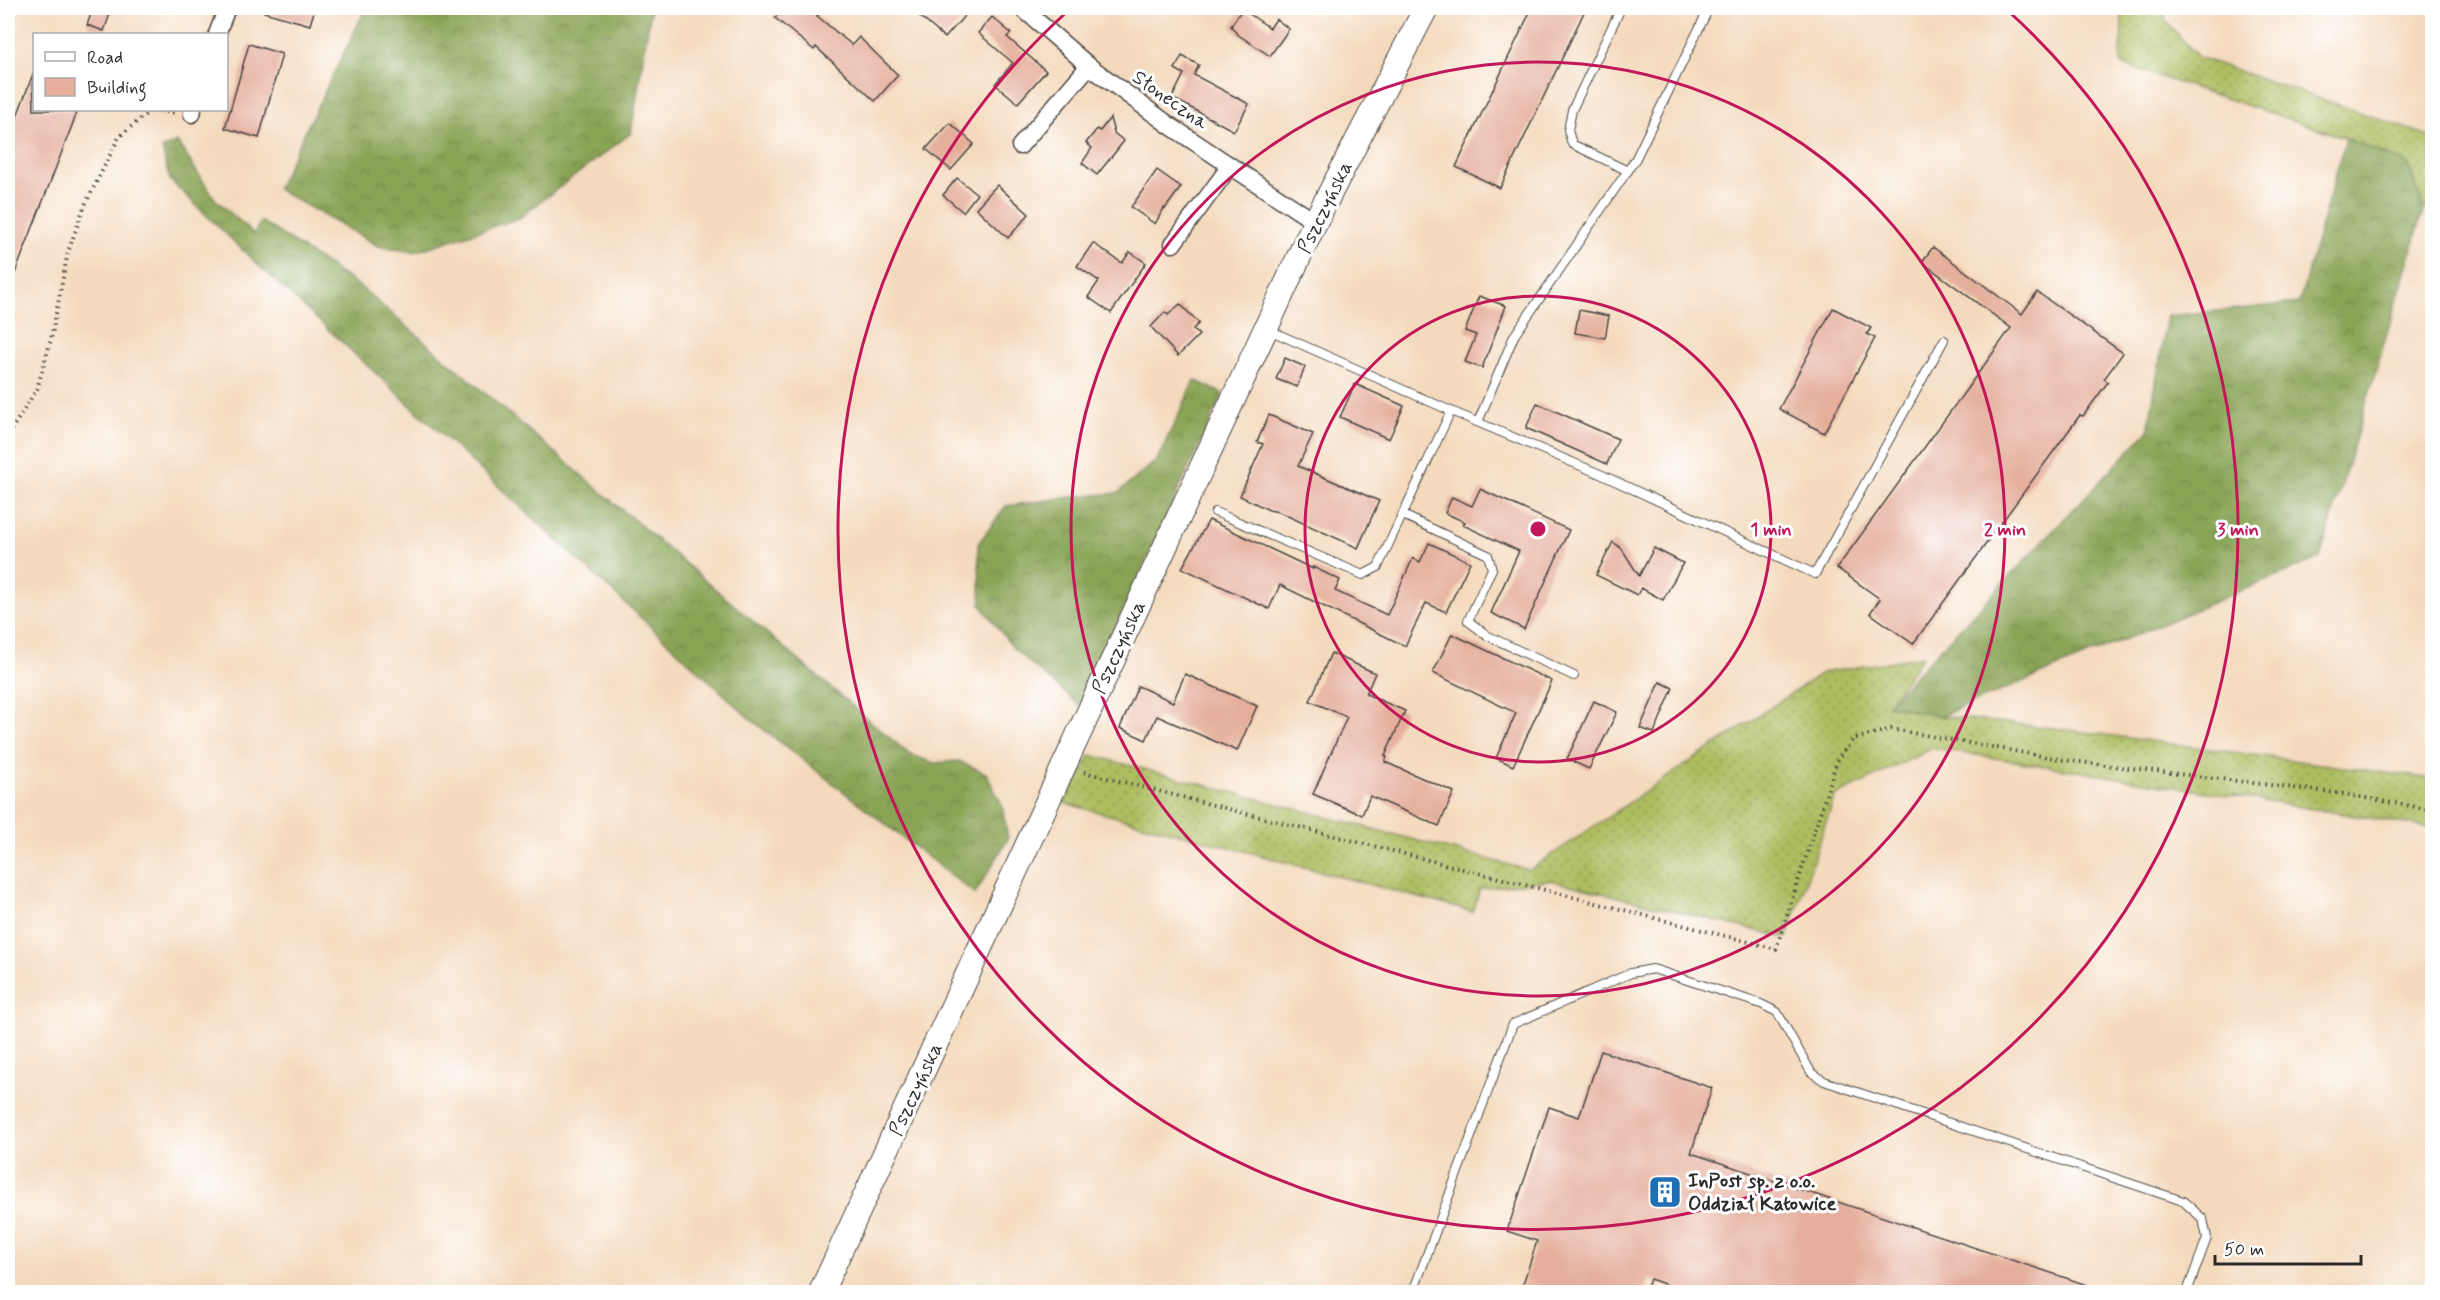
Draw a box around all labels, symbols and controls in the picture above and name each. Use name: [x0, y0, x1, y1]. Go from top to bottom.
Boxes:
legend: [33, 33, 228, 111]
text: Road: [87, 46, 123, 70]
street label: Słoneczna: [1127, 64, 1214, 137]
text: Building: [87, 76, 147, 102]
street label: Pszczyńska: [1291, 157, 1359, 258]
text: 1 min: [1750, 518, 1792, 542]
text: 2 min: [1984, 518, 2026, 542]
text: 3 min: [2217, 518, 2259, 542]
centre of rings: [1528, 519, 1548, 539]
street label: Pszczyńska: [1086, 597, 1153, 699]
street label: Pszczyńska: [883, 1039, 950, 1141]
place label: InPost sp. z o.o. Oddział Katowice: [1688, 1168, 1836, 1218]
building icon: InPost sp. z o.o. Oddział Katowice: [1647, 1174, 1683, 1210]
scale bar: [2215, 1228, 2360, 1266]
text: 50 m: [2224, 1238, 2264, 1262]

